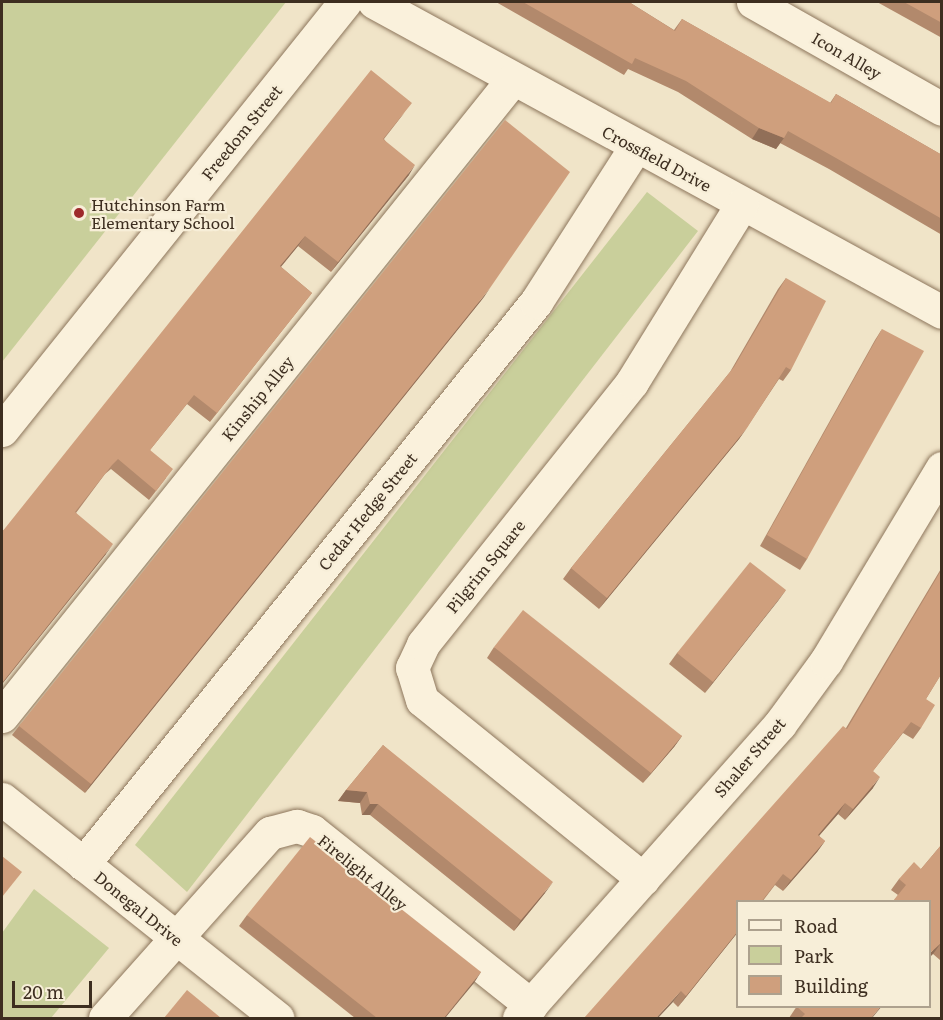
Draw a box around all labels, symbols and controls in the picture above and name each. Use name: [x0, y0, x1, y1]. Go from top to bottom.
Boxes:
street label: Icon Alley: [809, 27, 885, 83]
street label: Freedom Street: [197, 81, 285, 183]
street label: Crossfield Drive: [599, 121, 715, 195]
place label: Hutchinson Farm Elementary School: [91, 194, 235, 232]
marker: Hutchinson Farm Elementary School: [72, 206, 86, 220]
street label: Kinship Alley: [217, 352, 297, 444]
street label: Cedar Hedge Street: [314, 448, 420, 574]
street label: Pilgrim Square: [442, 516, 528, 616]
street label: Shaler Street: [709, 713, 789, 801]
street label: Firelight Alley: [314, 830, 412, 914]
street label: Donegal Drive: [91, 866, 187, 950]
legend: [736, 900, 931, 1008]
text: Road: [794, 912, 838, 939]
text: Park: [794, 942, 833, 969]
scale bar: [15, 969, 94, 1007]
text: Building: [794, 972, 868, 999]
text: 20 m: [23, 978, 64, 1005]

